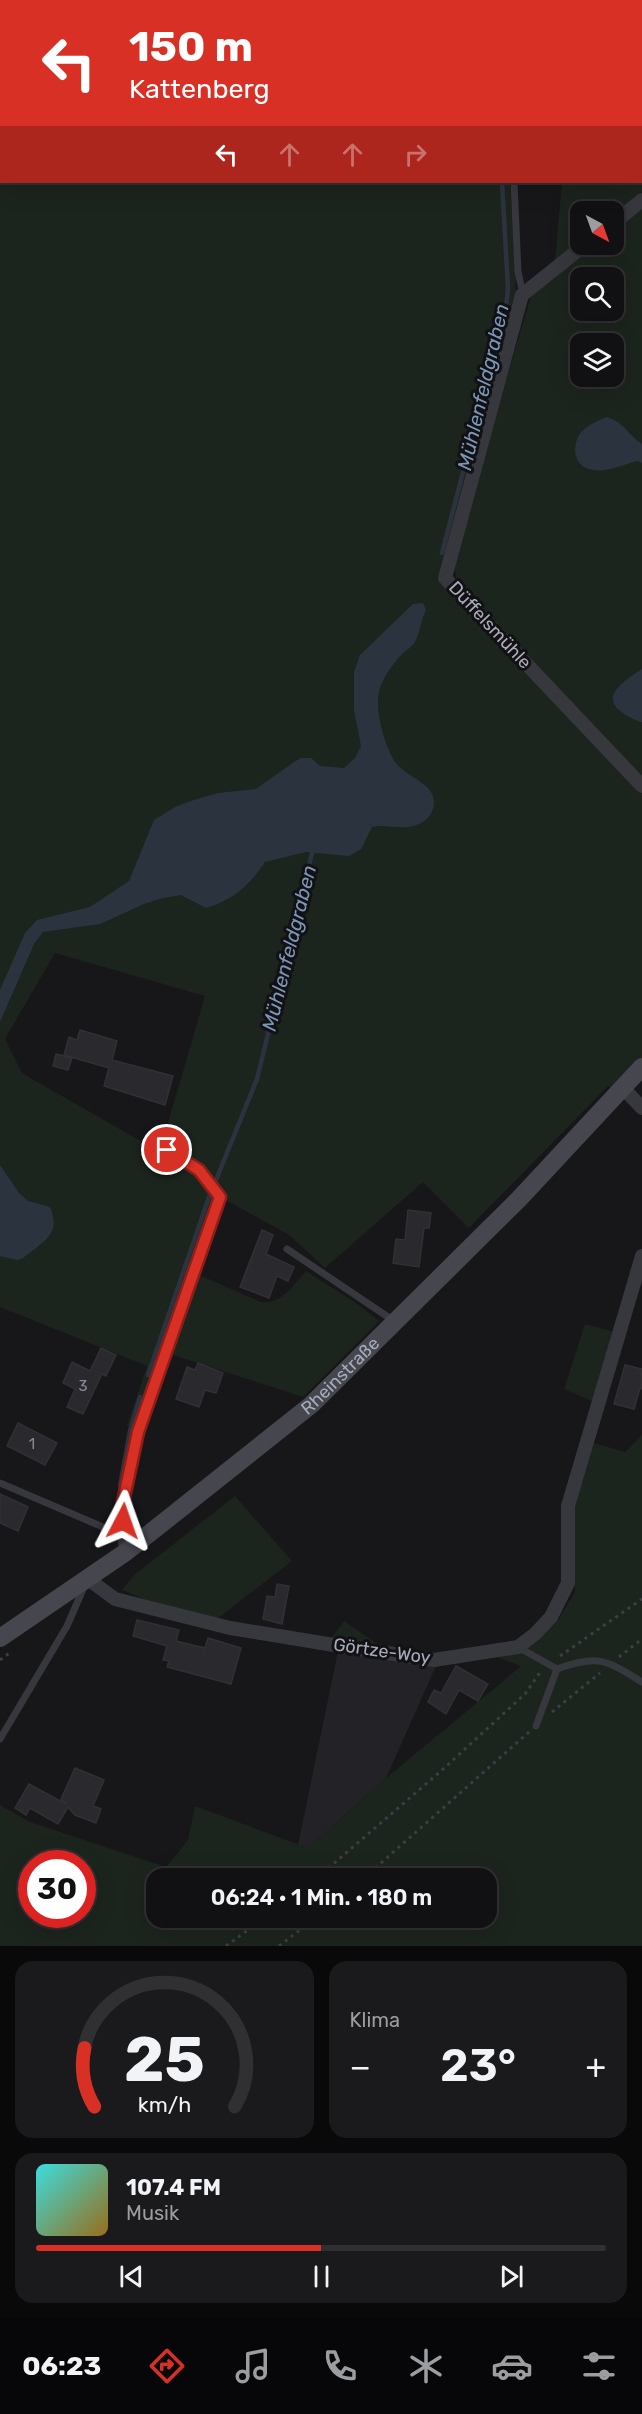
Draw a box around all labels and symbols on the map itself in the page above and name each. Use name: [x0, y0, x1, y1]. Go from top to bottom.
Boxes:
north arrow: [570, 201, 624, 255]
water label: Mühlenfeldgraben: [452, 301, 514, 473]
street label: Düffelsmühle: [444, 577, 536, 673]
water label: Mühlenfeldgraben: [257, 863, 321, 1033]
pin: [141, 1124, 192, 1175]
street label: Rheinstraße: [297, 1332, 384, 1420]
house number: 3: [78, 1377, 88, 1395]
house number: 1: [29, 1435, 35, 1453]
position arrow: [91, 1489, 155, 1553]
street label: Görtze-Woy: [332, 1633, 432, 1669]
speed limit sign: 30: [18, 1850, 96, 1928]

